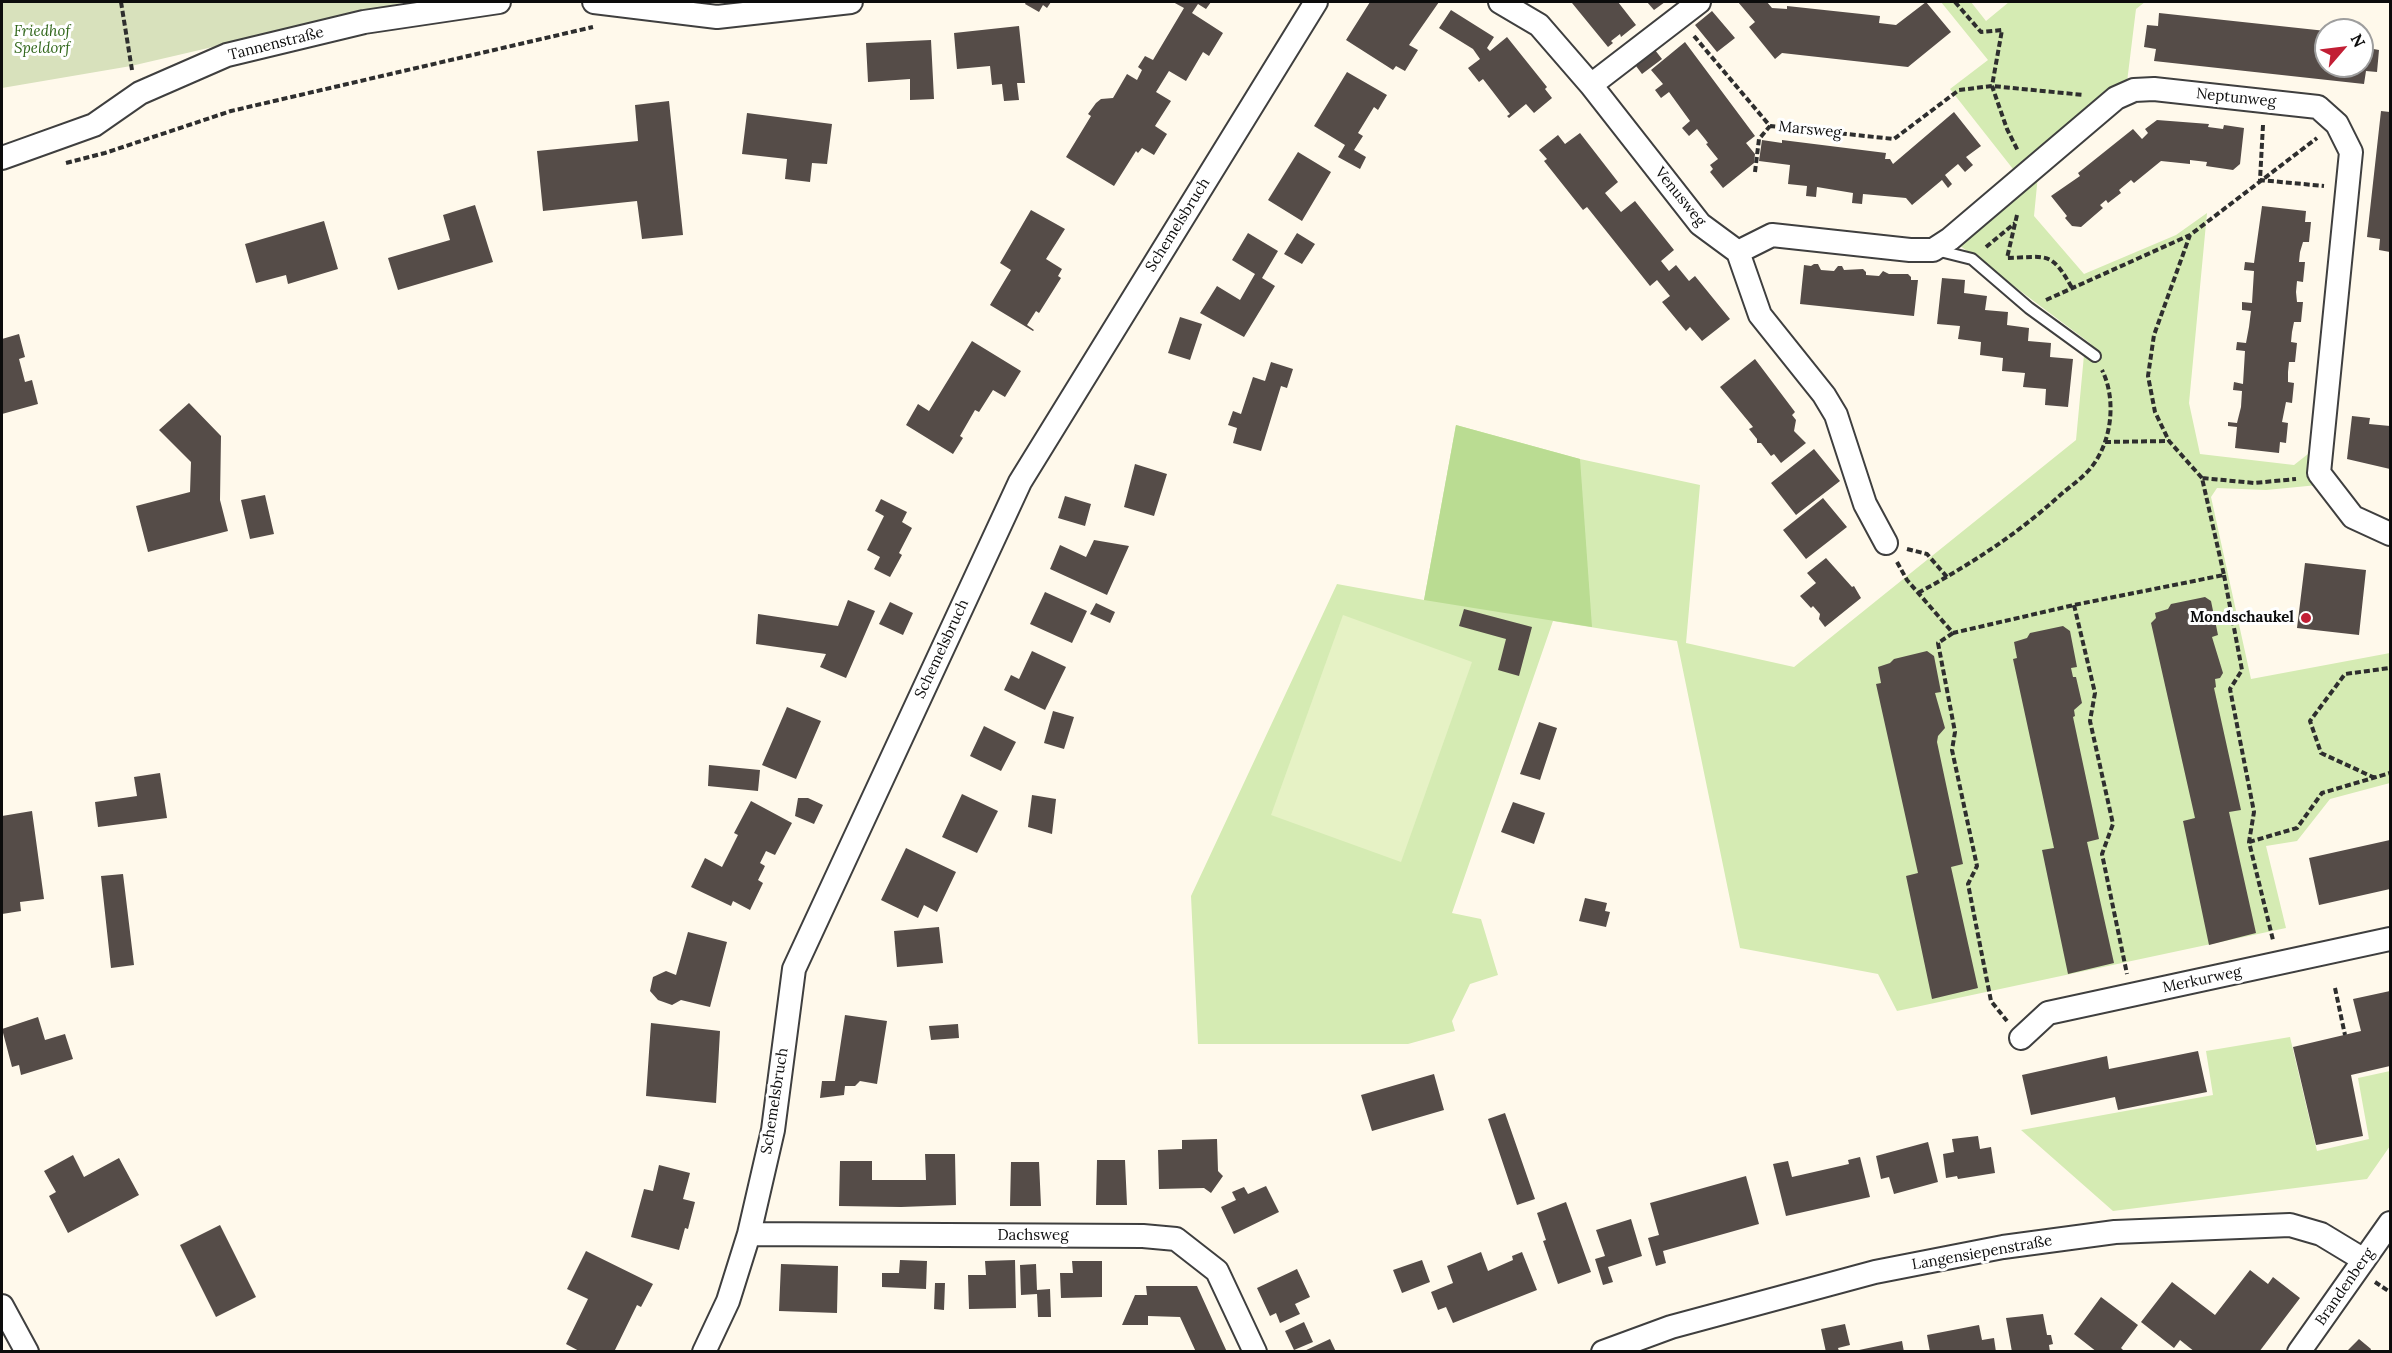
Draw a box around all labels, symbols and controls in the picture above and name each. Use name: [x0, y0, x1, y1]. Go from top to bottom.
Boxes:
north arrow: [2314, 18, 2374, 78]
park label: Friedhof Speldorf: [14, 23, 70, 58]
street label: Tannenstraße: [226, 23, 326, 65]
text: N: [2346, 30, 2370, 51]
street label: Neptunweg: [2195, 85, 2277, 111]
street label: Marsweg: [1778, 118, 1842, 142]
street label: Venusweg: [1651, 164, 1709, 230]
street label: Schemelsbruch: [1142, 175, 1214, 275]
street label: Schemelsbruch: [911, 597, 973, 701]
place label: Mondschaukel: [2190, 609, 2294, 627]
marker: Mondschaukel: [2299, 611, 2313, 625]
street label: Merkurweg: [2161, 963, 2243, 997]
street label: Schemelsbruch: [758, 1047, 792, 1155]
street label: Dachsweg: [997, 1227, 1069, 1245]
street label: Langensiepenstraße: [1911, 1232, 2053, 1274]
street label: Brandenberg: [2312, 1245, 2378, 1329]

